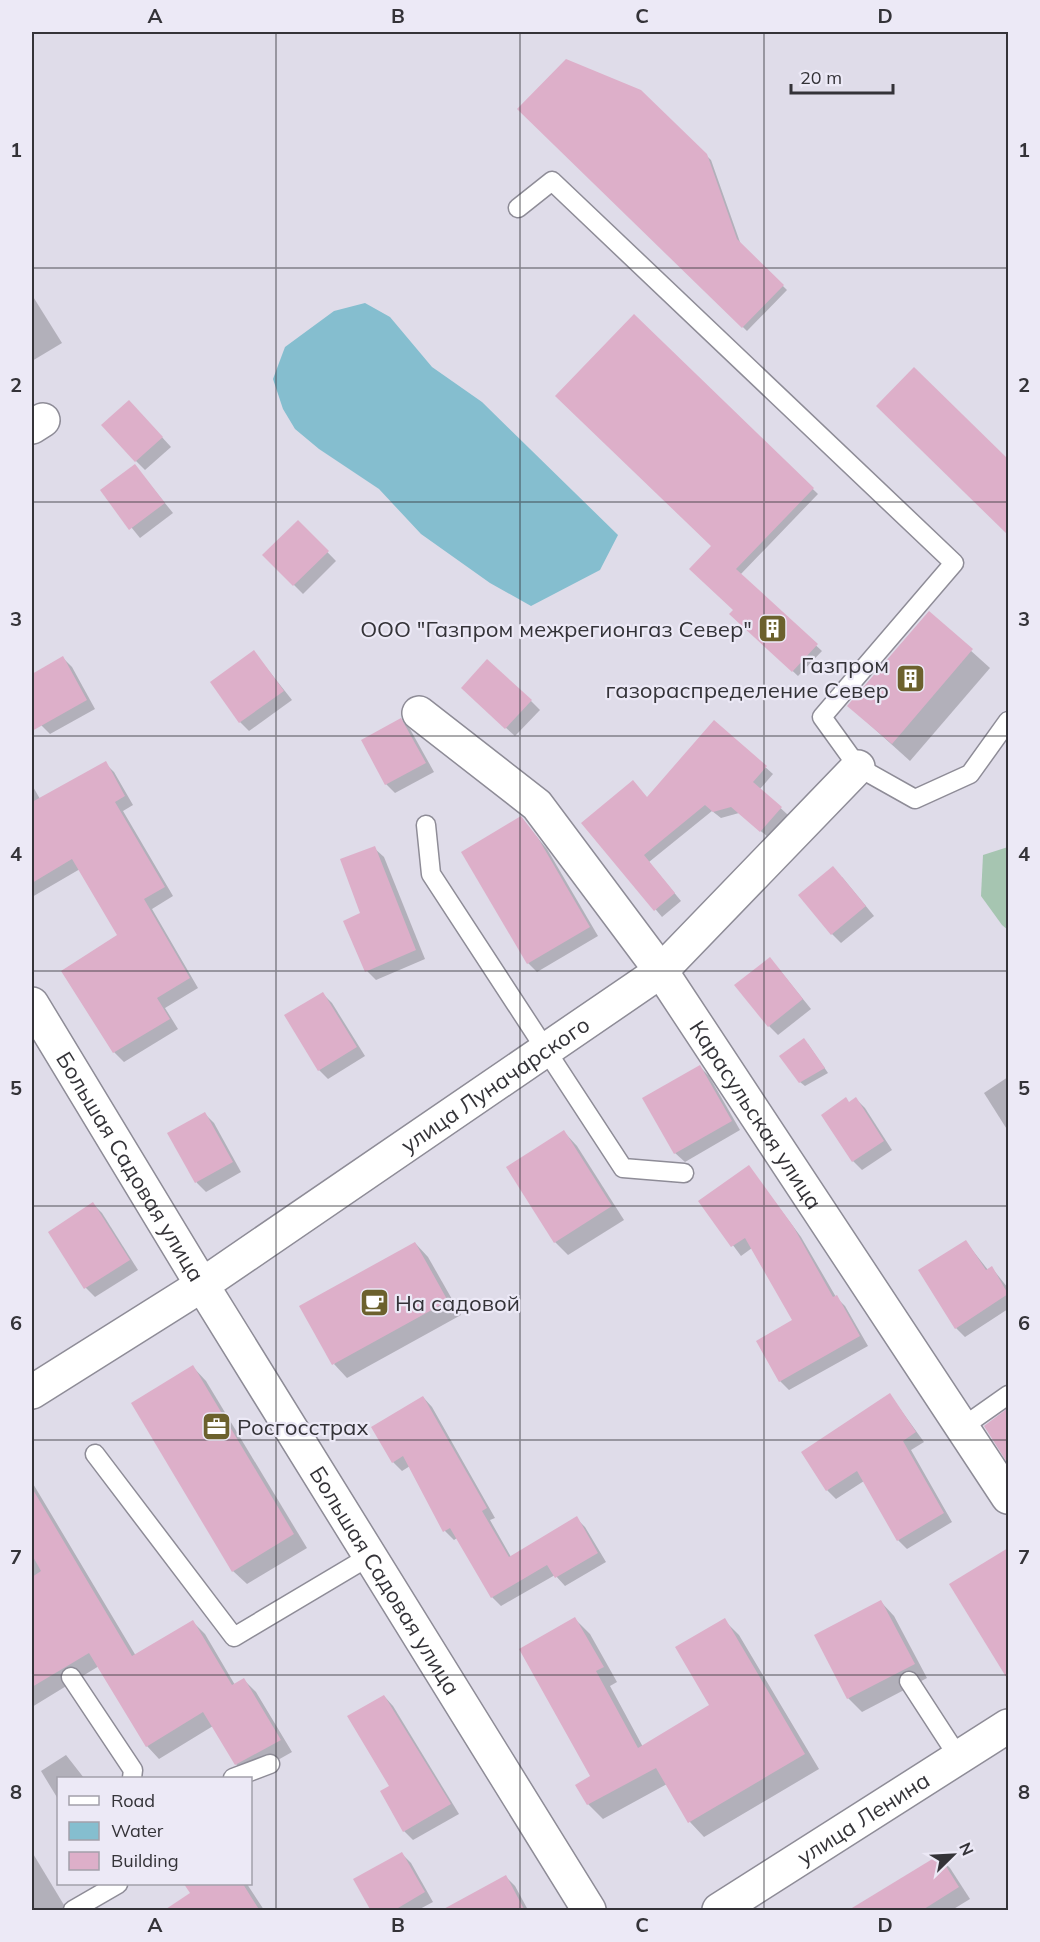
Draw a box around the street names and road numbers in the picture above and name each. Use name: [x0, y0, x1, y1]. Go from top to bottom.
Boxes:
street label: улица Луначарского: [395, 1010, 595, 1159]
street label: Карасульская улица: [684, 1015, 828, 1215]
street label: Большая Садовая улица: [50, 1046, 211, 1287]
street label: Большая Садовая улица: [304, 1461, 466, 1700]
street label: улица Ленина: [792, 1766, 935, 1871]

